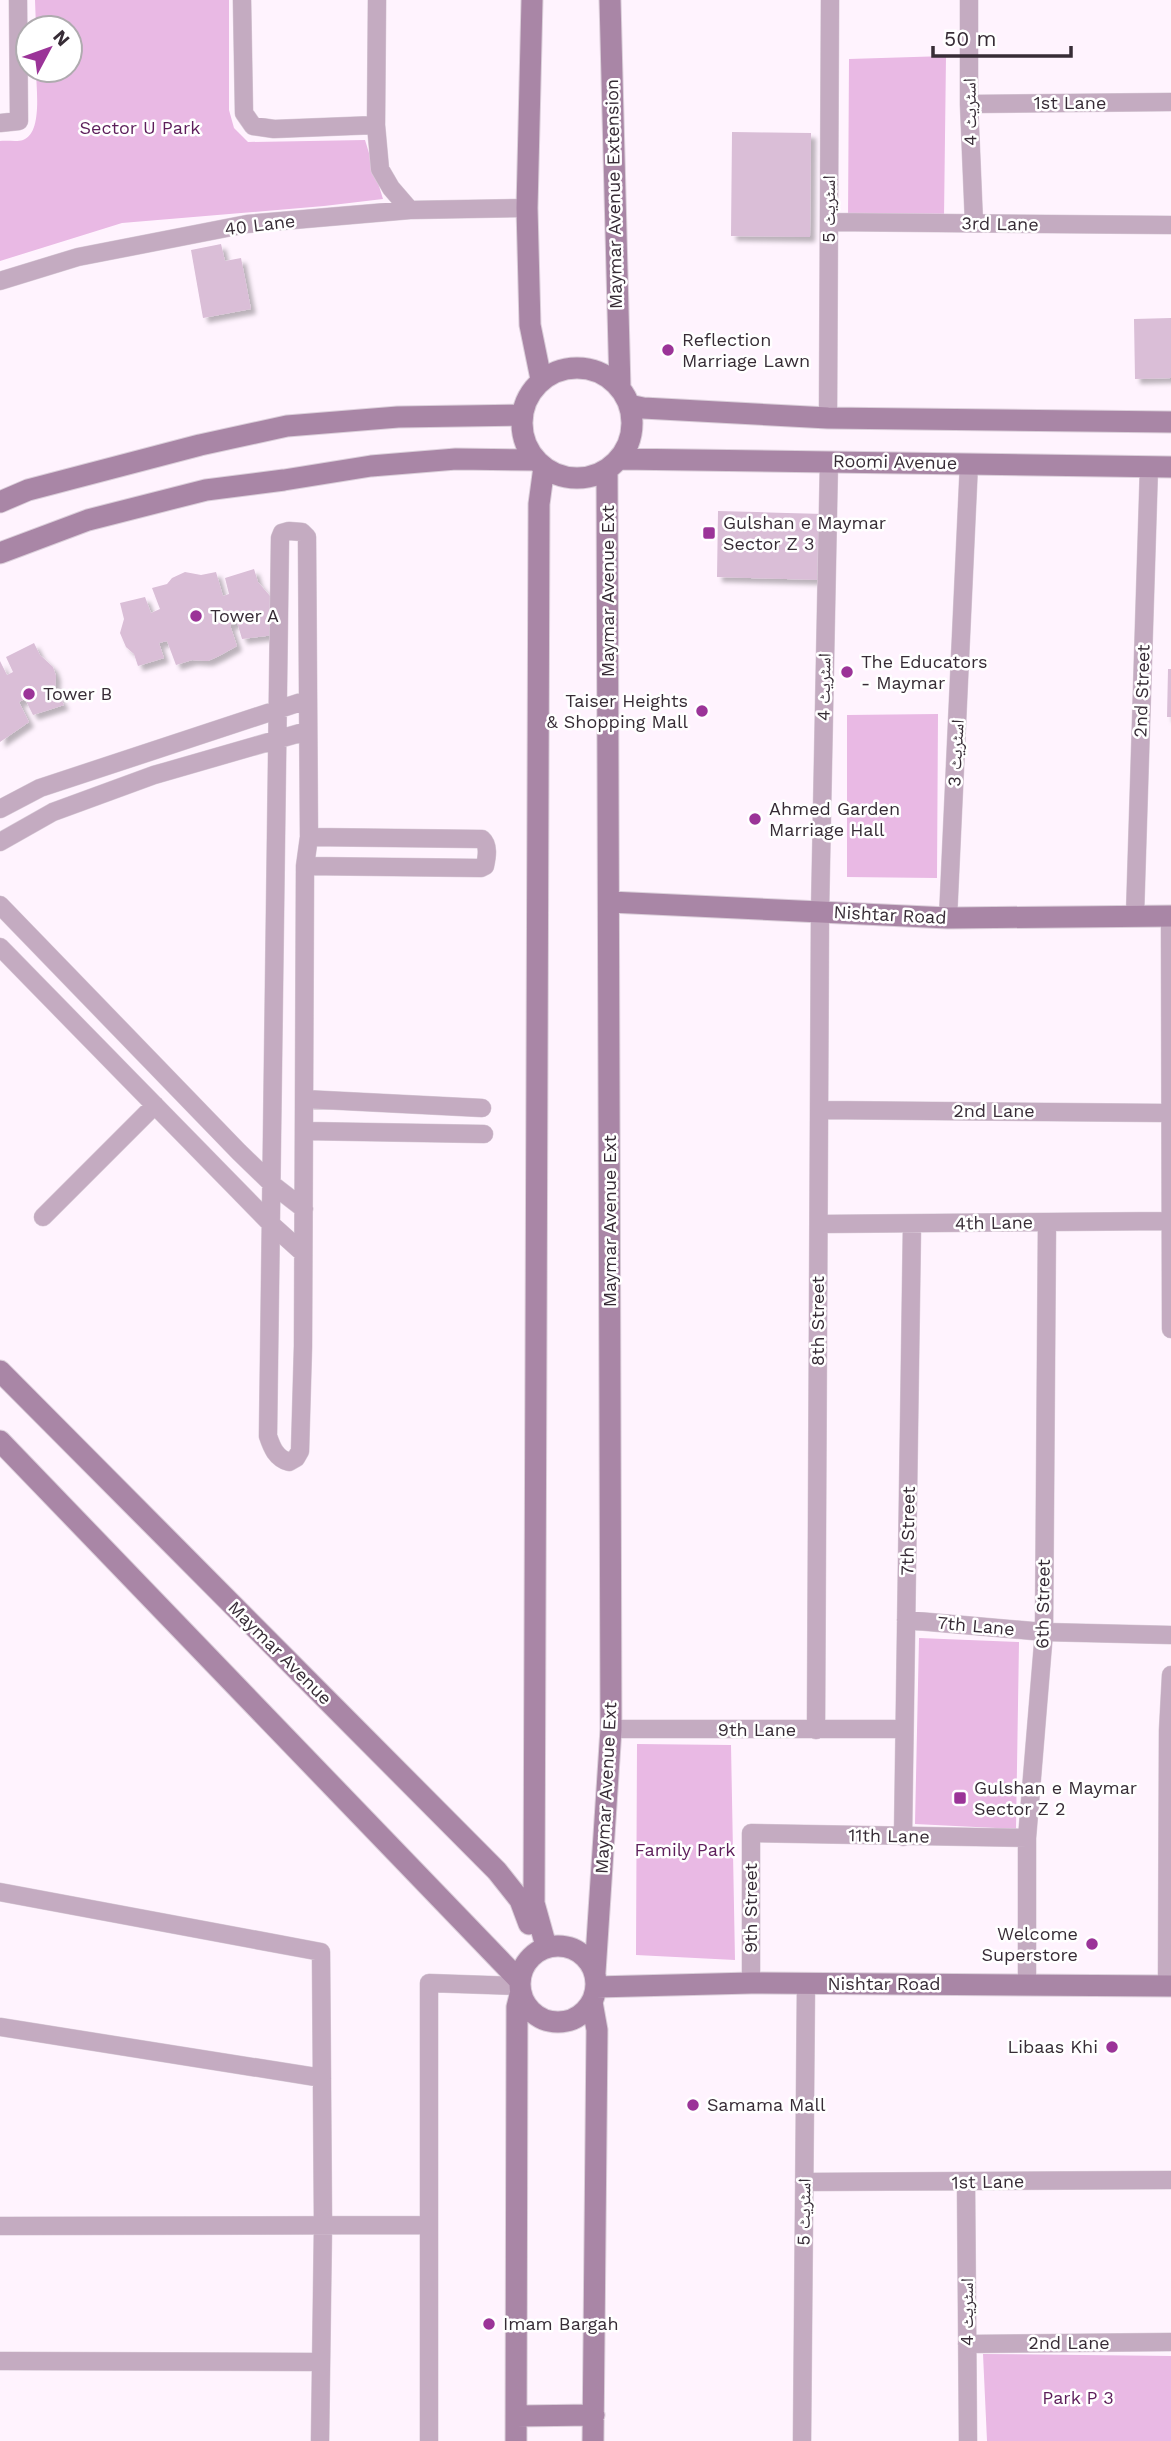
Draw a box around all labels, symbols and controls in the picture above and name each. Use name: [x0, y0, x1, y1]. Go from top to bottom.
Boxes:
north arrow: [14, 14, 84, 84]
scale bar: [933, 14, 1071, 58]
text: N: [48, 25, 75, 51]
text: 50 m: [944, 26, 996, 51]
street label: اسٹریٹ 4: [958, 78, 981, 146]
street label: Maymar Avenue Extension: [601, 79, 626, 309]
street label: 1st Lane: [1034, 92, 1106, 113]
park label: Sector U Park: [79, 117, 201, 138]
street label: اسٹریٹ 5: [818, 175, 839, 243]
street label: 40 Lane: [224, 210, 296, 239]
street label: 3rd Lane: [961, 212, 1039, 235]
place label: Reflection Marriage Lawn: [682, 329, 810, 371]
marker: Reflection Marriage Lawn: [660, 342, 676, 358]
street label: Roomi Avenue: [833, 450, 957, 473]
street label: Maymar Avenue Ext: [597, 504, 618, 677]
place label: Gulshan e Maymar Sector Z 3: [723, 512, 886, 554]
marker: Gulshan e Maymar Sector Z 3: [701, 525, 717, 541]
place label: Tower A: [210, 605, 279, 626]
marker: Tower A: [188, 608, 204, 624]
street label: 2nd Street: [1129, 644, 1154, 738]
place label: The Educators - Maymar: [861, 651, 987, 693]
street label: اسٹریٹ 4: [812, 653, 835, 721]
marker: The Educators - Maymar: [839, 664, 855, 680]
place label: Tower B: [43, 683, 112, 704]
marker: Tower B: [21, 686, 37, 702]
place label: Taiser Heights & Shopping Mall: [546, 690, 688, 732]
marker: Taiser Heights & Shopping Mall: [694, 703, 710, 719]
street label: اسٹریٹ 3: [943, 719, 968, 787]
place label: Ahmed Garden Marriage Hall: [769, 798, 900, 840]
marker: Ahmed Garden Marriage Hall: [747, 811, 763, 827]
street label: Nishtar Road: [833, 901, 947, 928]
street label: 2nd Lane: [953, 1100, 1035, 1121]
street label: Maymar Avenue Ext: [599, 1134, 620, 1307]
street label: 4th Lane: [955, 1211, 1033, 1234]
street label: 8th Street: [807, 1275, 828, 1366]
street label: 7th Street: [896, 1486, 919, 1576]
street label: 6th Street: [1031, 1558, 1054, 1649]
street label: Maymar Avenue: [224, 1597, 336, 1709]
street label: 7th Lane: [937, 1612, 1016, 1639]
street label: Maymar Avenue Ext: [591, 1701, 621, 1875]
street label: 9th Lane: [718, 1719, 796, 1740]
place label: Gulshan e Maymar Sector Z 2: [974, 1777, 1137, 1819]
marker: Gulshan e Maymar Sector Z 2: [952, 1790, 968, 1806]
street label: 11th Lane: [848, 1824, 930, 1847]
park label: Family Park: [635, 1839, 735, 1860]
street label: 9th Street: [740, 1862, 761, 1953]
place label: Welcome Superstore: [982, 1923, 1078, 1965]
marker: Welcome Superstore: [1084, 1936, 1100, 1952]
street label: Nishtar Road: [827, 1973, 941, 1994]
place label: Libaas Khi: [1007, 2036, 1098, 2057]
marker: Libaas Khi: [1104, 2039, 1120, 2055]
place label: Samama Mall: [707, 2094, 826, 2115]
marker: Samama Mall: [685, 2097, 701, 2113]
street label: 1st Lane: [951, 2170, 1025, 2193]
street label: اسٹریٹ 5: [792, 2178, 815, 2246]
street label: اسٹریٹ 4: [956, 2278, 977, 2346]
place label: Imam Bargah: [503, 2313, 619, 2334]
marker: Imam Bargah: [481, 2316, 497, 2332]
street label: 2nd Lane: [1028, 2332, 1110, 2353]
park label: Park P 3: [1042, 2387, 1114, 2408]

